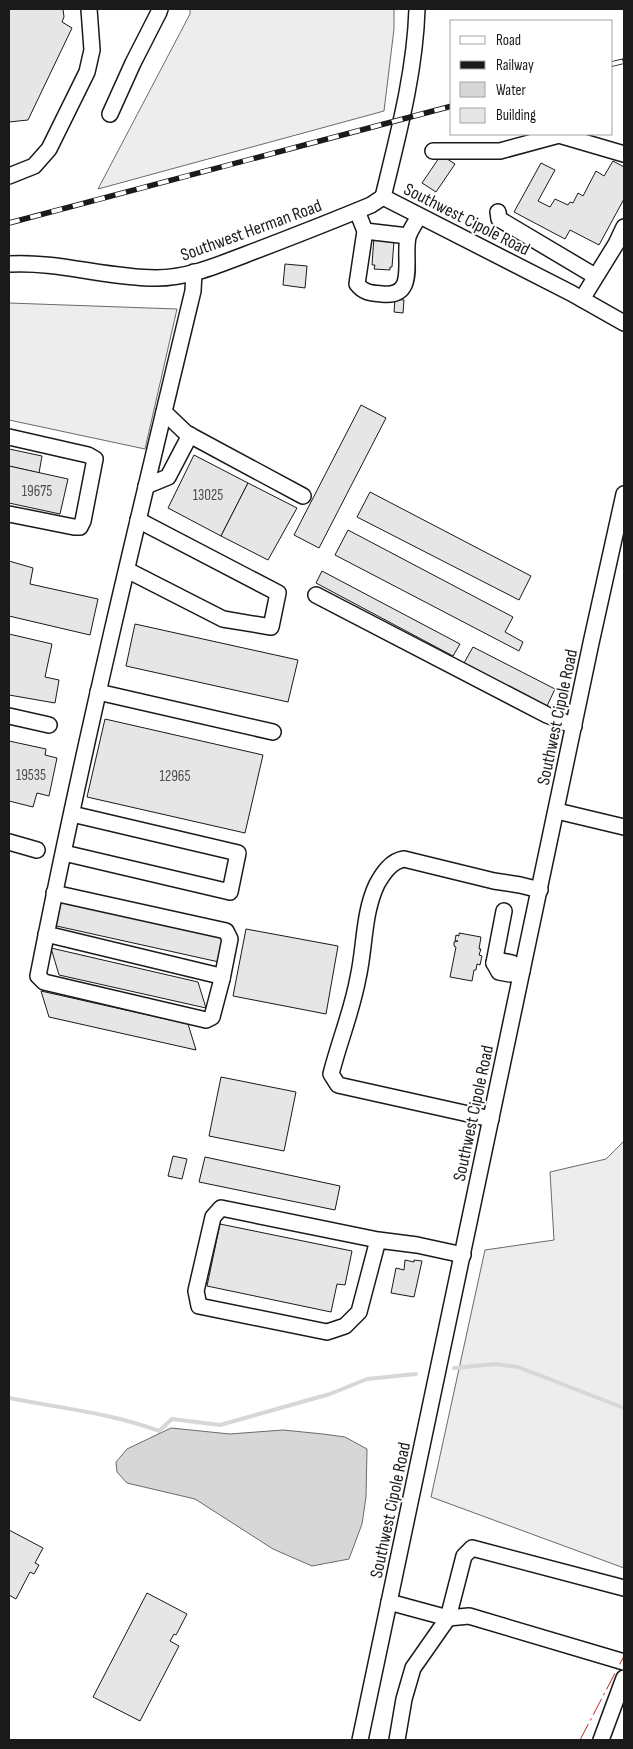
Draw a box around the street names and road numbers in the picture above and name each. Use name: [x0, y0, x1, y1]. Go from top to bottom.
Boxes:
street label: Southwest Cipole Road: [400, 179, 533, 260]
street label: Southwest Herman Road: [178, 195, 325, 266]
street label: Southwest Cipole Road: [533, 647, 582, 787]
street label: Southwest Cipole Road: [449, 1043, 498, 1183]
street label: Southwest Cipole Road: [366, 1440, 415, 1580]

